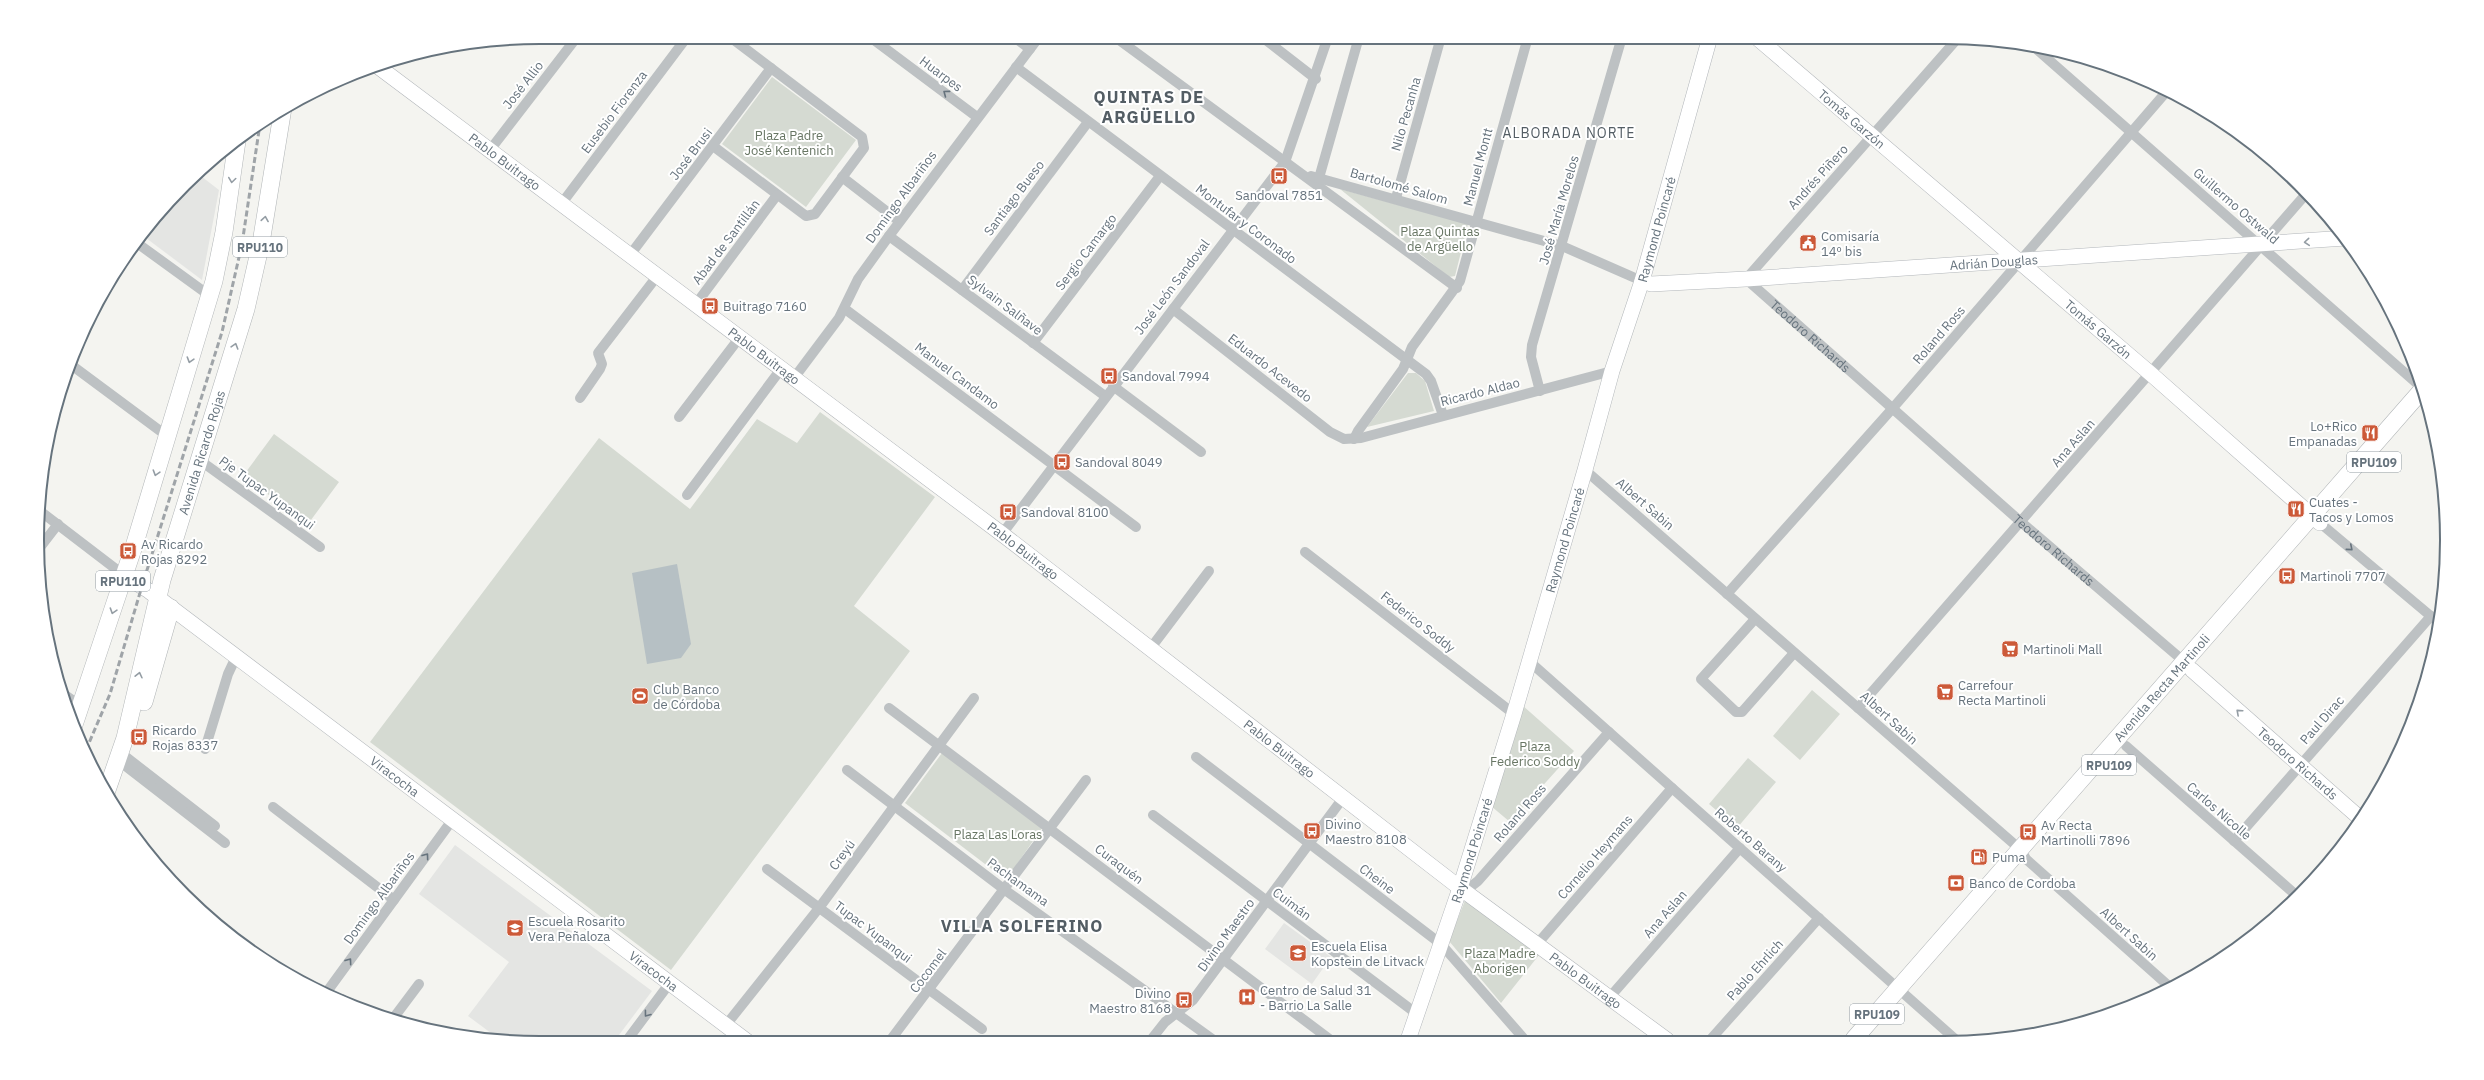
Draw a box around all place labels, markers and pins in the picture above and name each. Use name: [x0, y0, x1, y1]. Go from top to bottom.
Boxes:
bus stop icon: Sandoval 7851: [1269, 166, 1289, 186]
place label: Sandoval 7851: [1235, 187, 1323, 204]
place label: Comisaría 14º bis: [1821, 228, 1879, 260]
public building icon: Comisaría 14º bis: [1798, 233, 1818, 253]
bus stop icon: Buitrago 7160: [700, 296, 720, 316]
place label: Buitrago 7160: [723, 298, 807, 315]
bus stop icon: Sandoval 7994: [1099, 366, 1119, 386]
place label: Sandoval 7994: [1122, 368, 1210, 385]
place label: Lo+Rico Empanadas: [2288, 418, 2357, 450]
restaurant icon: Lo+Rico Empanadas: [2360, 423, 2380, 443]
bus stop icon: Sandoval 8049: [1052, 452, 1072, 472]
place label: Sandoval 8049: [1075, 454, 1163, 471]
place label: Cuates - Tacos y Lomos: [2309, 494, 2394, 526]
restaurant icon: Cuates - Tacos y Lomos: [2286, 499, 2306, 519]
bus stop icon: Sandoval 8100: [998, 502, 1018, 522]
place label: Sandoval 8100: [1021, 504, 1109, 521]
place label: Av Ricardo Rojas 8292: [141, 536, 207, 568]
bus stop icon: Av Ricardo Rojas 8292: [118, 541, 138, 561]
bus stop icon: Martinoli 7707: [2277, 566, 2297, 586]
place label: Martinoli 7707: [2300, 568, 2386, 585]
supermarket icon: Martinoli Mall: [2000, 639, 2020, 659]
place label: Martinoli Mall: [2023, 641, 2103, 658]
place label: Carrefour Recta Martinoli: [1958, 677, 2046, 709]
place label: Club Banco de Córdoba: [653, 681, 720, 713]
supermarket icon: Carrefour Recta Martinoli: [1935, 682, 1955, 702]
sports icon: Club Banco de Córdoba: [630, 686, 650, 706]
place label: Ricardo Rojas 8337: [152, 722, 218, 754]
bus stop icon: Ricardo Rojas 8337: [129, 727, 149, 747]
place label: Divino Maestro 8108: [1325, 816, 1407, 848]
place label: Av Recta Martinolli 7896: [2041, 817, 2130, 849]
bus stop icon: Divino Maestro 8108: [1302, 821, 1322, 841]
bus stop icon: Av Recta Martinolli 7896: [2018, 822, 2038, 842]
fuel station icon: Puma: [1969, 847, 1989, 867]
place label: Puma: [1992, 849, 2026, 866]
bank icon: Banco de Cordoba: [1946, 873, 1966, 893]
place label: Banco de Cordoba: [1969, 875, 2076, 892]
place label: Escuela Rosarito Vera Peñaloza: [528, 913, 625, 945]
school or university icon: Escuela Rosarito Vera Peñaloza: [505, 918, 525, 938]
place label: Escuela Elisa Kopstein de Litvack: [1311, 938, 1424, 970]
school or university icon: Escuela Elisa Kopstein de Litvack: [1288, 943, 1308, 963]
place label: Centro de Salud 31 - Barrio La Salle: [1260, 982, 1372, 1014]
place label: Divino Maestro 8168: [1089, 985, 1171, 1017]
hospital icon: Centro de Salud 31 - Barrio La Salle: [1237, 987, 1257, 1007]
bus stop icon: Divino Maestro 8168: [1174, 990, 1194, 1010]

